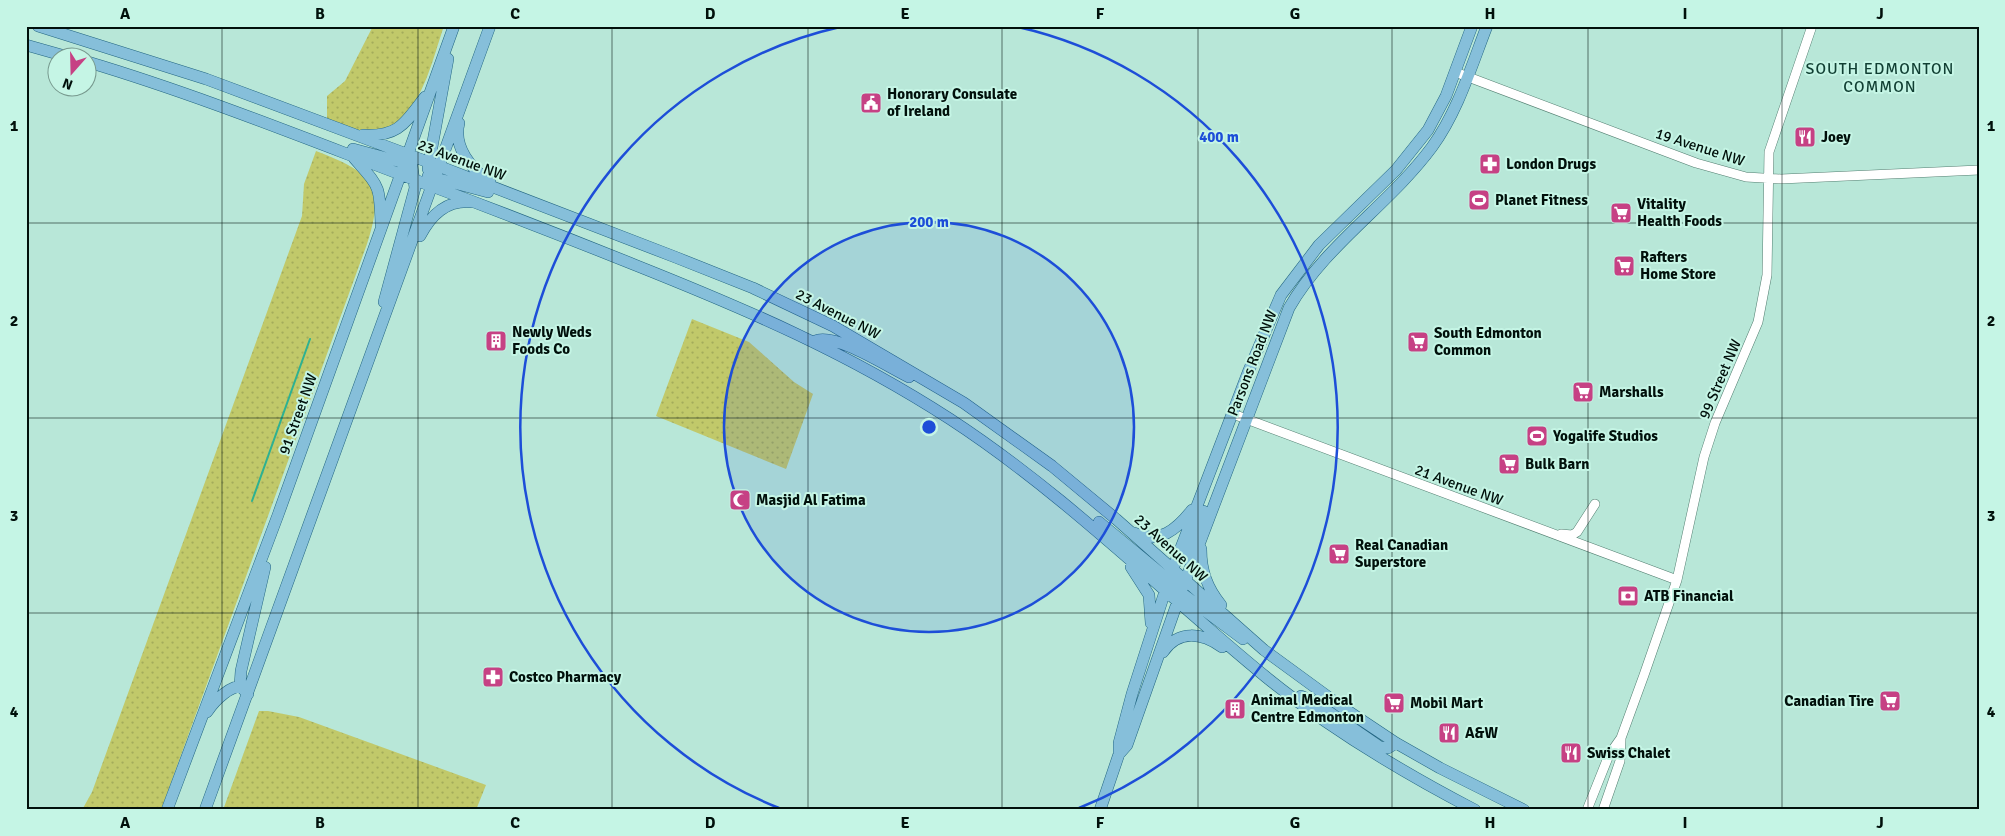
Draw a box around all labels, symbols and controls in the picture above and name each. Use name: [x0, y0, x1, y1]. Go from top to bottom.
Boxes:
text: A: [120, 4, 131, 24]
text: B: [315, 4, 325, 24]
text: C: [510, 4, 520, 24]
text: D: [705, 4, 716, 24]
text: E: [900, 4, 910, 24]
text: F: [1096, 4, 1105, 24]
text: G: [1290, 4, 1300, 24]
text: H: [1485, 4, 1495, 24]
text: I: [1682, 4, 1688, 24]
text: J: [1876, 4, 1884, 24]
north arrow: [48, 48, 98, 98]
district label: SOUTH EDMONTON COMMON: [1806, 59, 1954, 97]
text: N: [60, 74, 75, 93]
place label: Honorary Consulate of Ireland: [887, 85, 1017, 120]
public building icon: Honorary Consulate of Ireland: [859, 91, 883, 115]
text: 1: [10, 116, 19, 136]
text: 1: [1987, 116, 1996, 136]
street label: 19 Avenue NW: [1653, 124, 1747, 170]
restaurant icon: Joey: [1793, 125, 1817, 149]
text: 400 m: [1199, 128, 1239, 146]
place label: Joey: [1821, 128, 1851, 146]
street label: 23 Avenue NW: [415, 136, 509, 184]
pharmacy icon: London Drugs: [1478, 152, 1502, 176]
place label: London Drugs: [1506, 155, 1596, 173]
sports icon: Planet Fitness: [1467, 188, 1491, 212]
place label: Planet Fitness: [1495, 191, 1588, 209]
place label: Vitality Health Foods: [1637, 195, 1722, 230]
supermarket icon: Vitality Health Foods: [1609, 201, 1633, 225]
text: 200 m: [909, 213, 949, 231]
place label: Rafters Home Store: [1640, 248, 1716, 283]
supermarket icon: Rafters Home Store: [1612, 254, 1636, 278]
street label: 23 Avenue NW: [793, 285, 884, 343]
street label: Parsons Road NW: [1224, 307, 1281, 419]
text: 2: [10, 311, 18, 331]
text: 2: [1987, 311, 1995, 331]
place label: Newly Weds Foods Co: [512, 323, 592, 358]
place label: South Edmonton Common: [1434, 324, 1542, 359]
building icon: Newly Weds Foods Co: [484, 329, 508, 353]
supermarket icon: South Edmonton Common: [1406, 330, 1430, 354]
street label: 99 Street NW: [1695, 336, 1745, 422]
street label: 91 Street NW: [275, 371, 321, 457]
supermarket icon: Marshalls: [1571, 380, 1595, 404]
place label: Marshalls: [1599, 383, 1664, 401]
centre of rings: [920, 418, 938, 436]
sports icon: Yogalife Studios: [1525, 424, 1549, 448]
place label: Yogalife Studios: [1552, 427, 1658, 445]
supermarket icon: Bulk Barn: [1497, 452, 1521, 476]
place label: Bulk Barn: [1525, 455, 1589, 473]
street label: 21 Avenue NW: [1412, 461, 1506, 509]
mosque icon: Masjid Al Fatima: [728, 488, 752, 512]
place label: Masjid Al Fatima: [756, 491, 866, 509]
text: 3: [10, 506, 18, 526]
text: 3: [1987, 506, 1995, 526]
street label: 23 Avenue NW: [1131, 510, 1212, 586]
place label: Real Canadian Superstore: [1355, 536, 1448, 571]
supermarket icon: Real Canadian Superstore: [1327, 542, 1351, 566]
bank icon: ATB Financial: [1616, 584, 1640, 608]
place label: ATB Financial: [1644, 587, 1734, 605]
pharmacy icon: Costco Pharmacy: [481, 665, 505, 689]
place label: Costco Pharmacy: [509, 668, 622, 686]
supermarket icon: Canadian Tire: [1878, 689, 1902, 713]
place label: Animal Medical Centre Edmonton: [1251, 691, 1364, 726]
supermarket icon: Mobil Mart: [1382, 691, 1406, 715]
place label: Canadian Tire: [1784, 692, 1874, 710]
place label: Mobil Mart: [1410, 694, 1484, 712]
building icon: Animal Medical Centre Edmonton: [1223, 697, 1247, 721]
text: 4: [10, 702, 19, 722]
text: 4: [1987, 702, 1996, 722]
restaurant icon: A&W: [1437, 721, 1461, 745]
place label: A&W: [1465, 724, 1498, 742]
restaurant icon: Swiss Chalet: [1559, 741, 1583, 765]
place label: Swiss Chalet: [1587, 744, 1671, 762]
text: A: [120, 813, 131, 833]
text: B: [315, 813, 325, 833]
text: C: [510, 813, 520, 833]
text: D: [705, 813, 716, 833]
text: E: [900, 813, 910, 833]
text: F: [1096, 813, 1105, 833]
text: G: [1290, 813, 1300, 833]
text: H: [1485, 813, 1495, 833]
text: I: [1682, 813, 1688, 833]
text: J: [1876, 813, 1884, 833]

